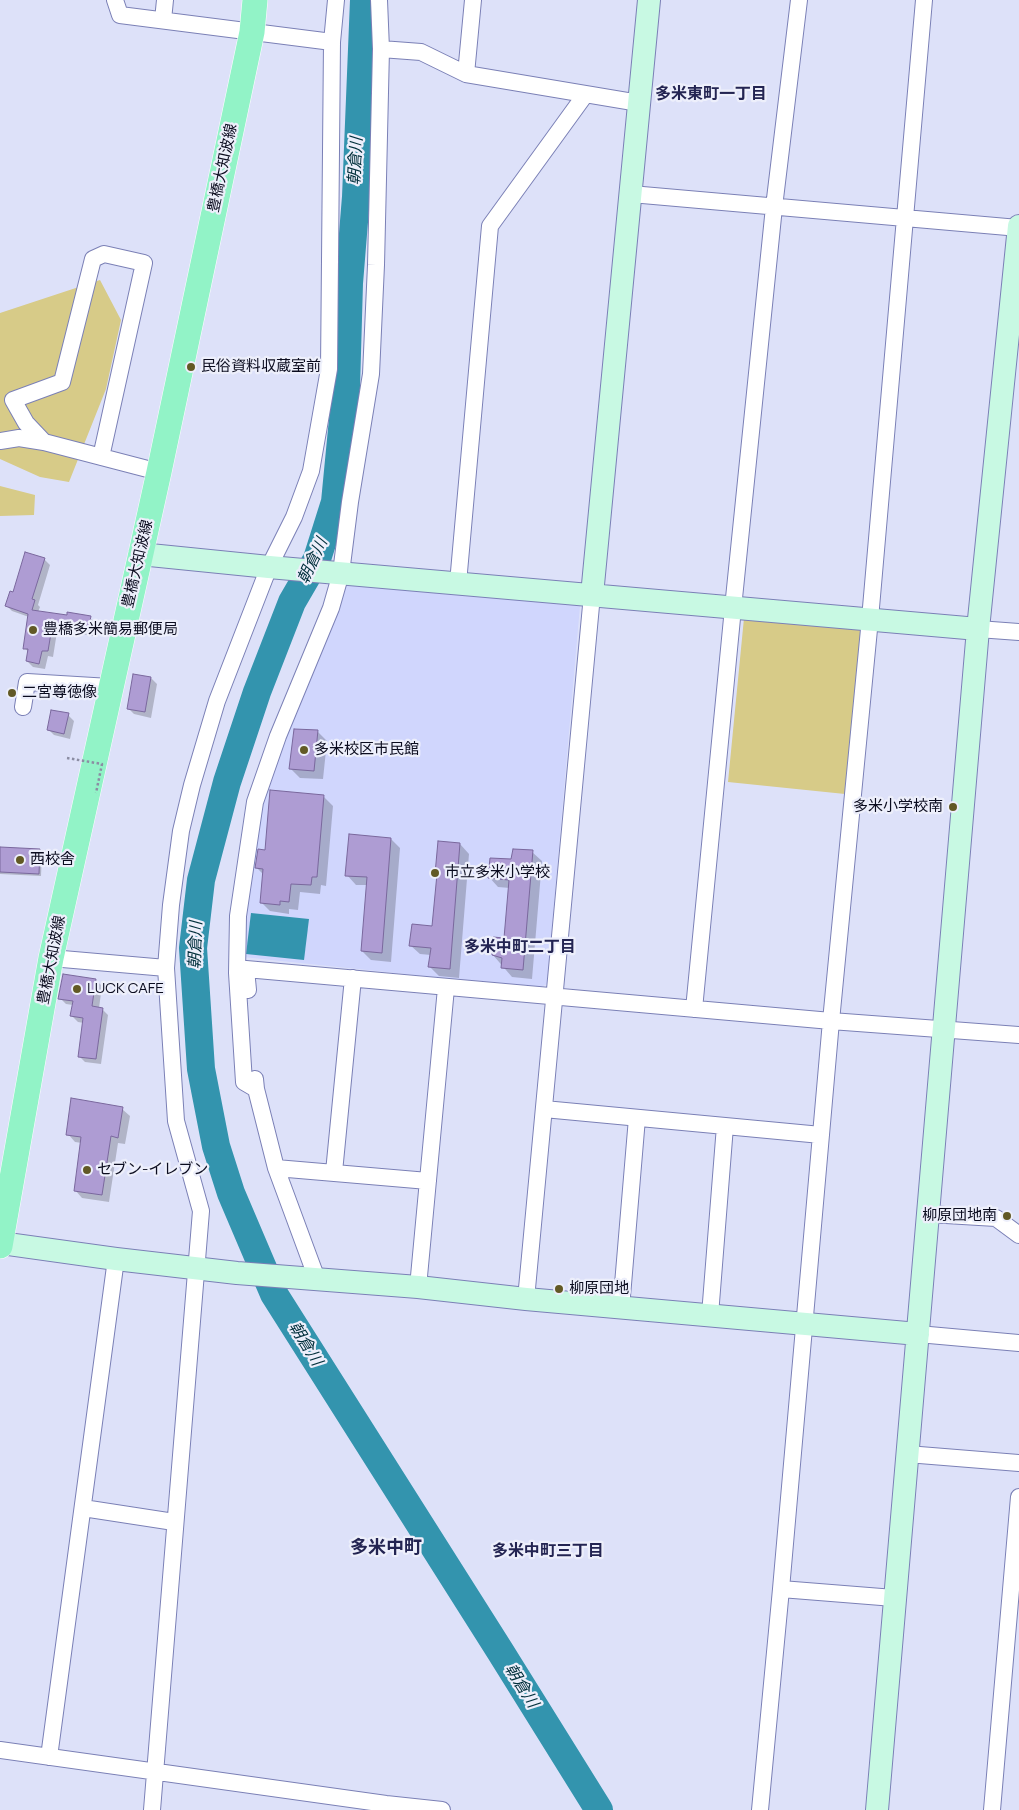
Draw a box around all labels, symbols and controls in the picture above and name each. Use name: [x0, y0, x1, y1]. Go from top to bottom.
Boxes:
district label: 多米東町一丁目: [655, 85, 767, 105]
street label: 豊橋大知波線: [205, 122, 241, 214]
water label: 朝倉川: [345, 137, 367, 185]
place label: 民俗資料収蔵室前: [201, 358, 321, 376]
marker: 民俗資料収蔵室前: [185, 361, 197, 373]
street label: 豊橋大知波線: [119, 518, 157, 610]
water label: 朝倉川: [294, 535, 332, 587]
place label: 豊橋多米簡易郵便局: [43, 621, 178, 639]
marker: 豊橋多米簡易郵便局: [27, 624, 39, 636]
place label: 二宮尊徳像: [22, 684, 97, 702]
marker: 二宮尊徳像: [6, 687, 18, 699]
place label: 多米校区市民館: [314, 741, 419, 759]
marker: 多米校区市民館: [298, 744, 310, 756]
place label: 多米小学校南: [853, 798, 943, 816]
marker: 多米小学校南: [947, 801, 959, 813]
place label: 西校舎: [30, 851, 75, 869]
marker: 西校舎: [14, 854, 26, 866]
place label: 市立多米小学校: [445, 864, 550, 882]
marker: 市立多米小学校: [429, 867, 441, 879]
street label: 豊橋大知波線: [35, 914, 69, 1006]
water label: 朝倉川: [186, 921, 206, 969]
district label: 多米中町二丁目: [464, 938, 576, 958]
place label: LUCK CAFE: [87, 980, 164, 998]
marker: LUCK CAFE: [71, 983, 83, 995]
place label: セブン-イレブン: [97, 1161, 208, 1179]
marker: セブン-イレブン: [81, 1164, 93, 1176]
place label: 柳原団地南: [922, 1207, 997, 1225]
marker: 柳原団地南: [1001, 1210, 1013, 1222]
place label: 柳原団地: [569, 1280, 629, 1298]
marker: 柳原団地: [553, 1283, 565, 1295]
water label: 朝倉川: [284, 1319, 326, 1369]
district label: 多米中町: [350, 1537, 422, 1559]
district label: 多米中町三丁目: [492, 1542, 604, 1562]
water label: 朝倉川: [500, 1661, 542, 1711]

